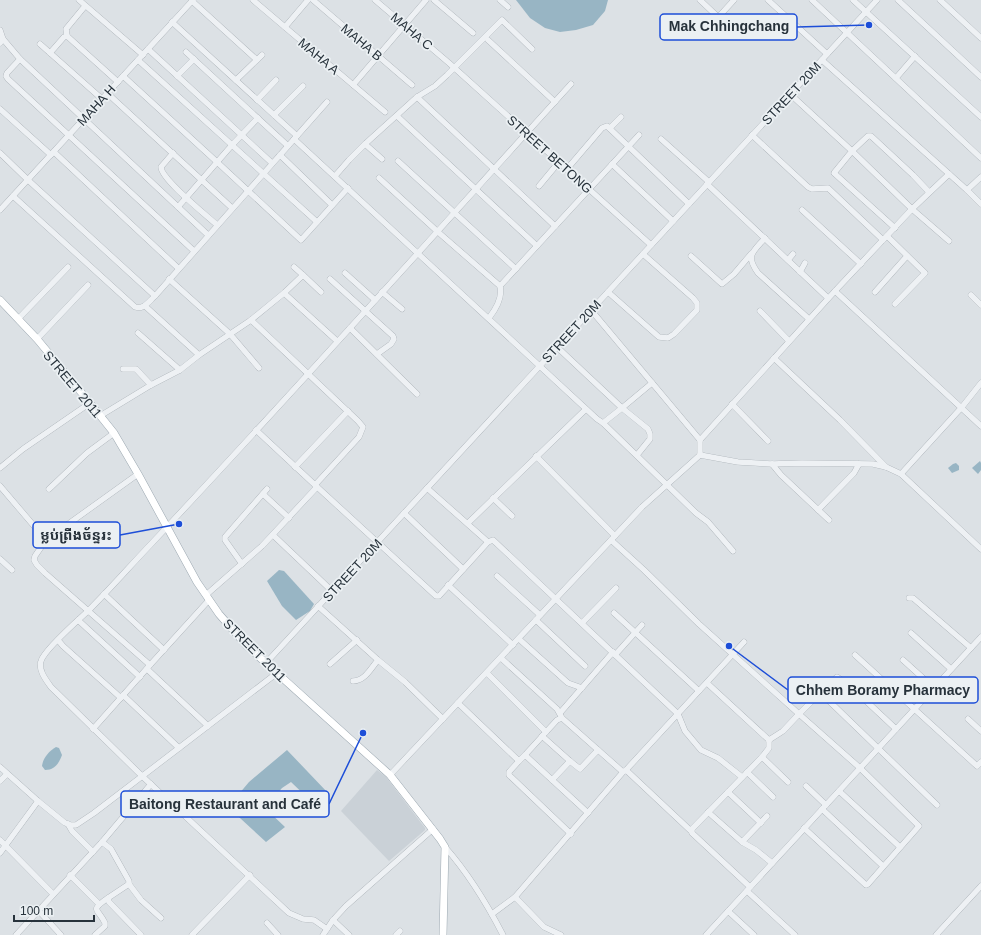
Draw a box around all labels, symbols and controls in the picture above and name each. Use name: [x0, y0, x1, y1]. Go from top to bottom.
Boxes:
street label: MAHA C: [388, 10, 436, 53]
callout: Mak Chhingchang: [660, 14, 797, 40]
text: Mak Chhingchang: [669, 18, 789, 34]
street label: MAHA B: [338, 21, 385, 64]
street label: MAHA A: [295, 35, 342, 78]
street label: STREET 20M: [759, 59, 824, 128]
street label: MAHA H: [74, 82, 119, 129]
street label: STREET BETONG: [504, 112, 595, 197]
street label: STREET 20M: [539, 297, 604, 366]
street label: STREET 2011: [40, 348, 105, 421]
callout: ម្លប់ព្រីងច័ន្ទរះ: [33, 522, 120, 548]
text: ម្លប់ព្រីងច័ន្ទរះ: [40, 527, 112, 544]
street label: STREET 20M: [320, 536, 385, 605]
street label: STREET 2011: [220, 616, 289, 685]
callout: Chhem Boramy Pharmacy: [788, 677, 978, 703]
text: Chhem Boramy Pharmacy: [796, 682, 970, 698]
callout: Baitong Restaurant and Café: [121, 791, 329, 817]
text: Baitong Restaurant and Café: [129, 796, 321, 812]
scale bar: [14, 897, 94, 923]
text: 100 m: [20, 904, 53, 918]

